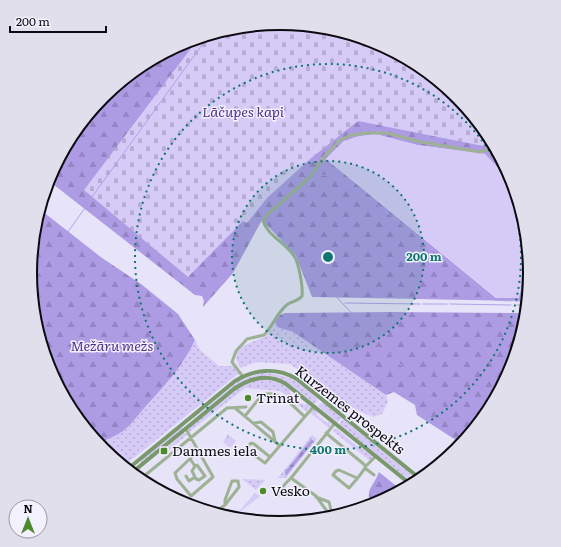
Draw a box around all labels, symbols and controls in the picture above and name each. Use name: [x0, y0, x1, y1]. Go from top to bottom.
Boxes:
scale bar: [10, 8, 106, 34]
text: 200 m: [16, 12, 50, 30]
park label: Lāčupes kapi: [202, 101, 285, 121]
text: 200 m: [406, 247, 442, 265]
centre of rings: [321, 250, 335, 264]
park label: Mežāru mežs: [71, 335, 153, 355]
street label: Kurzemes prospekts: [292, 360, 410, 458]
place label: Trinat: [256, 387, 300, 407]
marker: Trinat: [243, 393, 253, 403]
place label: Dammes iela: [172, 440, 258, 460]
text: 400 m: [310, 440, 346, 458]
marker: Dammes iela: [159, 446, 169, 456]
place label: Vesko: [271, 480, 310, 500]
marker: Vesko: [258, 486, 268, 496]
north arrow: [8, 499, 48, 539]
text: N: [23, 500, 33, 516]

